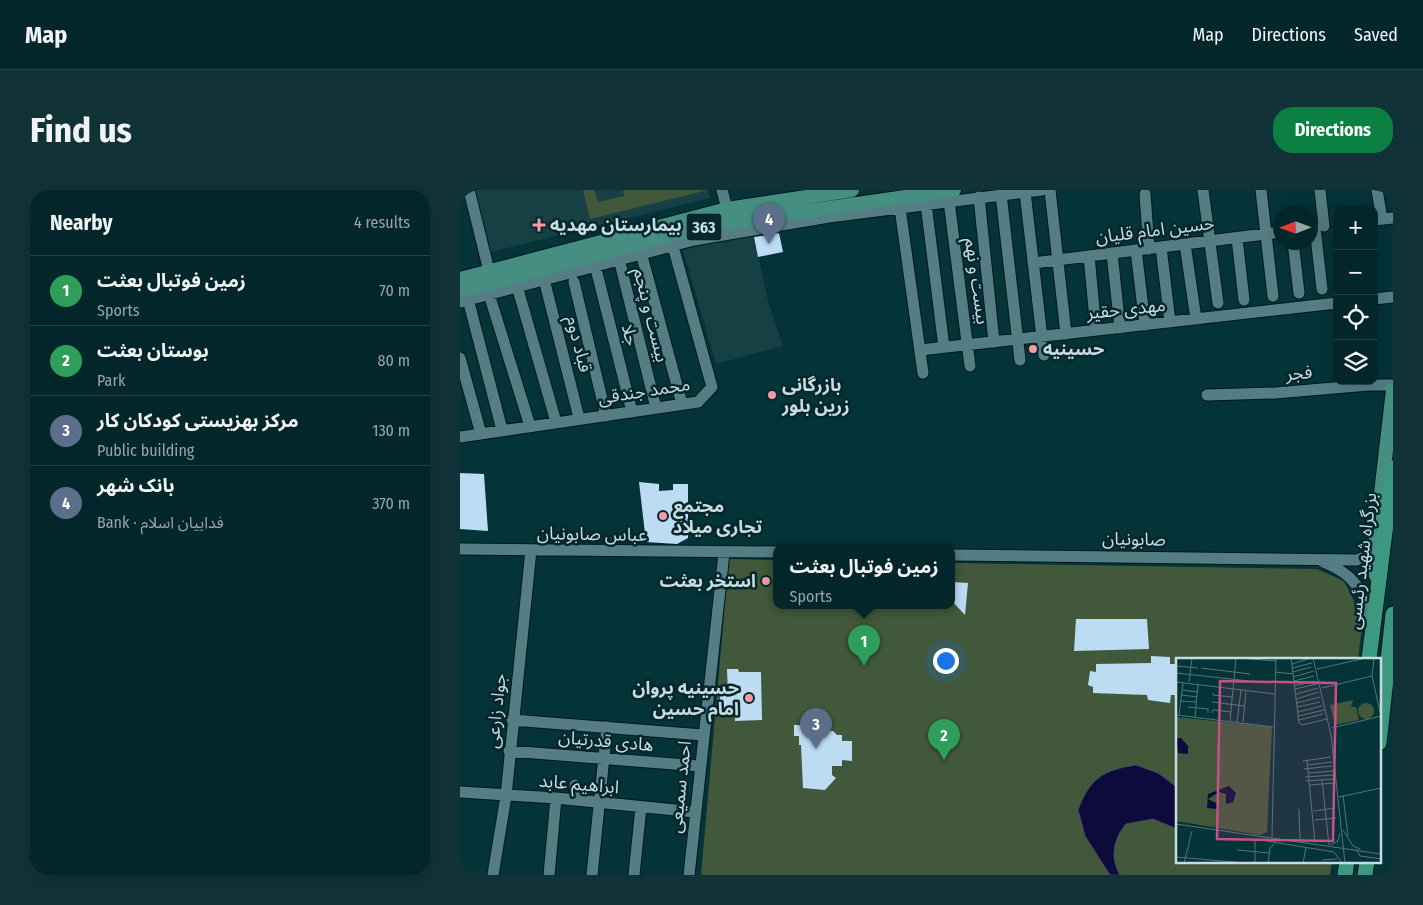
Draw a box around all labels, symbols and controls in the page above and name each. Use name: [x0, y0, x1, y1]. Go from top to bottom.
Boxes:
text: Map: [25, 21, 67, 49]
text: Map: [1192, 24, 1224, 46]
text: Directions: [1252, 24, 1326, 46]
text: Saved: [1354, 24, 1398, 46]
button: Directions: [1273, 107, 1393, 153]
text: Find us: [30, 109, 132, 151]
pin: 4: [753, 203, 785, 244]
north arrow: [1273, 205, 1318, 250]
map controls: [1333, 205, 1378, 385]
button: +: [1333, 205, 1378, 250]
text: Nearby: [50, 210, 112, 236]
street label: حسین امام قلیان: [1094, 212, 1216, 251]
text: 4 results: [354, 213, 410, 232]
place label: بیمارستان مهدیه: [550, 214, 682, 236]
road number: 363: [686, 214, 722, 241]
marker: بیمارستان مهدیه: [532, 218, 546, 232]
street label: بیست و نهم: [958, 236, 994, 326]
button: −: [1333, 250, 1378, 295]
street label: بیست و پنجم: [627, 266, 673, 365]
text: زمین فوتبال بعثت: [97, 269, 246, 292]
text: 1: [63, 281, 69, 300]
text: 70 m: [379, 281, 410, 300]
street label: مهدی حقیر: [1084, 294, 1167, 324]
button: locate: [1333, 295, 1378, 340]
text: Sports: [97, 301, 140, 320]
street label: قباد دوم: [558, 313, 597, 375]
street label: جلا: [617, 322, 643, 348]
place label: حسینیه: [1043, 338, 1104, 360]
text: بوستان بعثت: [97, 339, 209, 362]
button: layers: [1333, 340, 1378, 385]
marker: حسینیه: [1027, 343, 1039, 355]
text: 2: [62, 351, 70, 370]
text: 80 m: [378, 351, 410, 370]
street label: فجر: [1284, 361, 1313, 385]
text: Park: [97, 371, 125, 390]
street label: محمد جندقی: [596, 373, 692, 409]
place label: بازرگانی زرین بلور: [781, 374, 850, 417]
marker: بازرگانی زرین بلور: [766, 389, 778, 401]
text: مرکز بهزیستی کودکان کار: [97, 409, 298, 432]
text: 3: [62, 421, 70, 440]
text: 130 m: [372, 421, 410, 440]
text: Public building: [97, 441, 194, 460]
text: بانک شهر: [97, 474, 175, 497]
street label: بزرگراه شهید رئیسی: [1343, 491, 1381, 631]
text: 4: [62, 494, 70, 513]
text: 370 m: [372, 494, 410, 513]
place label: مجتمع تجاری میلاد: [673, 495, 763, 538]
marker: مجتمع تجاری میلاد: [657, 510, 669, 522]
text: Bank · فداییان اسلام: [97, 513, 224, 532]
street label: عباس صابونیان: [537, 522, 647, 546]
street label: صابونیان: [1102, 527, 1166, 551]
popup: [773, 544, 955, 609]
text: زمین فوتبال بعثت: [790, 555, 938, 578]
place label: استخر بعثت: [659, 570, 756, 592]
marker: استخر بعثت: [760, 575, 772, 587]
text: Sports: [790, 587, 832, 606]
pin: 1: [848, 625, 880, 666]
your location: [933, 648, 959, 674]
inset map: [1176, 658, 1381, 862]
street label: جواد زارعی: [481, 673, 511, 749]
place label: حسینیه پروان امام حسین: [632, 677, 739, 722]
marker: حسینیه پروان امام حسین: [743, 692, 755, 704]
pin: 3: [800, 708, 832, 749]
pin: 2: [928, 719, 960, 760]
street label: هادی قدرتیان: [558, 726, 654, 756]
street label: احمد سمیعی: [664, 740, 696, 834]
street label: ابراهیم عابد: [538, 770, 620, 800]

